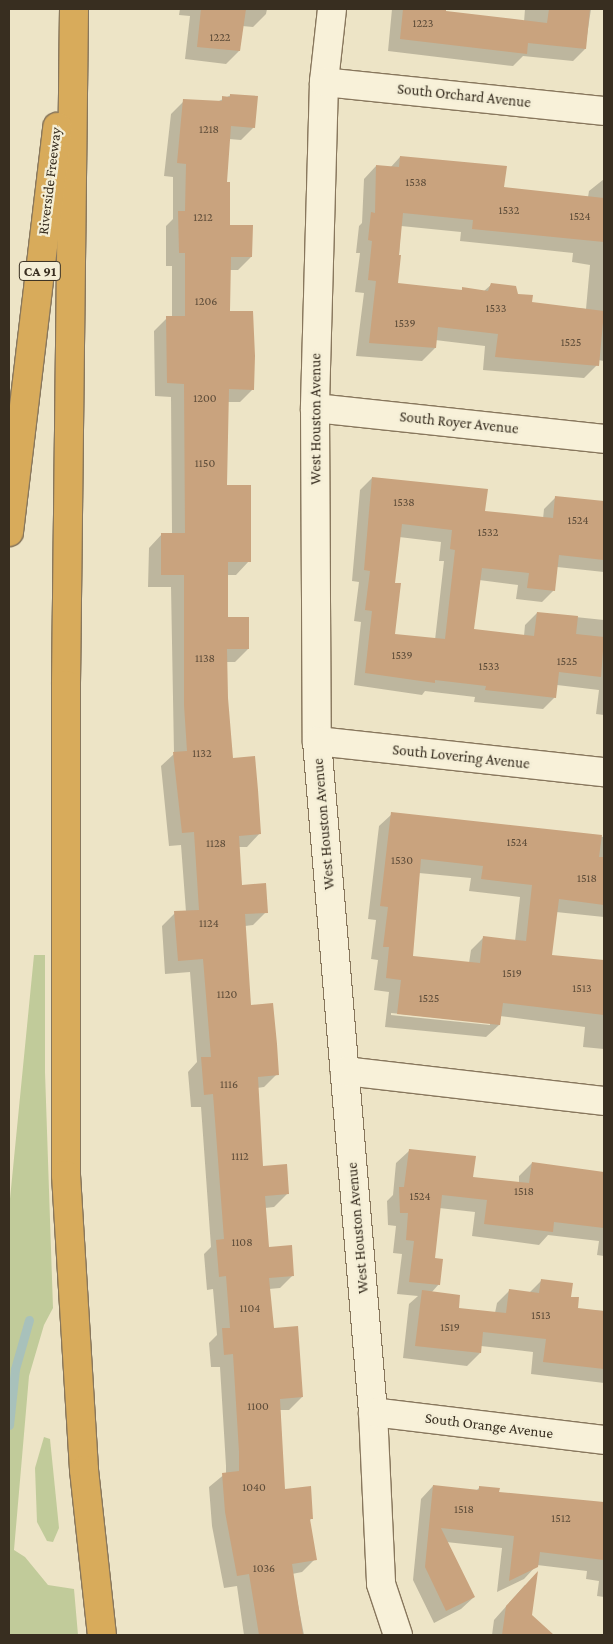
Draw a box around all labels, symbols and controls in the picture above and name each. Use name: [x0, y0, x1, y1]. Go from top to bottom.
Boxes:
house number: 1223: [412, 17, 434, 31]
house number: 1222: [209, 31, 231, 45]
street label: South Orchard Avenue: [396, 80, 532, 112]
house number: 1218: [199, 123, 219, 137]
street label: Riverside Freeway: [34, 126, 66, 236]
house number: 1538: [405, 176, 427, 190]
house number: 1532: [499, 204, 519, 218]
house number: 1524: [569, 210, 591, 224]
house number: 1212: [193, 211, 213, 225]
road number: CA 91: [19, 260, 61, 282]
house number: 1206: [195, 295, 217, 309]
house number: 1533: [486, 302, 506, 316]
house number: 1539: [394, 317, 416, 331]
house number: 1525: [561, 336, 581, 350]
street label: West Houston Avenue: [307, 353, 325, 485]
house number: 1200: [193, 392, 217, 406]
street label: South Royer Avenue: [399, 408, 519, 438]
house number: 1150: [195, 457, 215, 471]
house number: 1538: [393, 496, 415, 510]
house number: 1524: [567, 514, 589, 528]
house number: 1532: [478, 526, 498, 540]
house number: 1539: [391, 649, 413, 663]
house number: 1138: [195, 652, 215, 666]
house number: 1525: [557, 655, 577, 669]
house number: 1533: [479, 660, 499, 674]
street label: South Lovering Avenue: [391, 741, 531, 773]
house number: 1132: [192, 747, 212, 761]
street label: West Houston Avenue: [309, 758, 339, 890]
house number: 1524: [506, 836, 528, 850]
house number: 1128: [206, 837, 226, 851]
house number: 1530: [391, 854, 413, 868]
house number: 1518: [577, 872, 597, 886]
house number: 1124: [199, 917, 219, 931]
house number: 1519: [502, 967, 522, 981]
house number: 1513: [572, 982, 592, 996]
house number: 1120: [217, 988, 237, 1002]
house number: 1525: [419, 992, 439, 1006]
house number: 1116: [220, 1078, 238, 1092]
house number: 1112: [231, 1150, 249, 1164]
street label: West Houston Avenue: [343, 1162, 373, 1294]
house number: 1518: [514, 1185, 534, 1199]
house number: 1524: [409, 1190, 431, 1204]
house number: 1108: [231, 1236, 253, 1250]
house number: 1104: [240, 1302, 260, 1316]
house number: 1513: [531, 1309, 551, 1323]
house number: 1519: [440, 1321, 460, 1335]
house number: 1100: [247, 1400, 269, 1414]
street label: South Orange Avenue: [424, 1409, 554, 1443]
house number: 1040: [242, 1481, 266, 1495]
house number: 1518: [454, 1503, 474, 1517]
house number: 1512: [551, 1512, 571, 1526]
house number: 1036: [253, 1562, 275, 1576]

